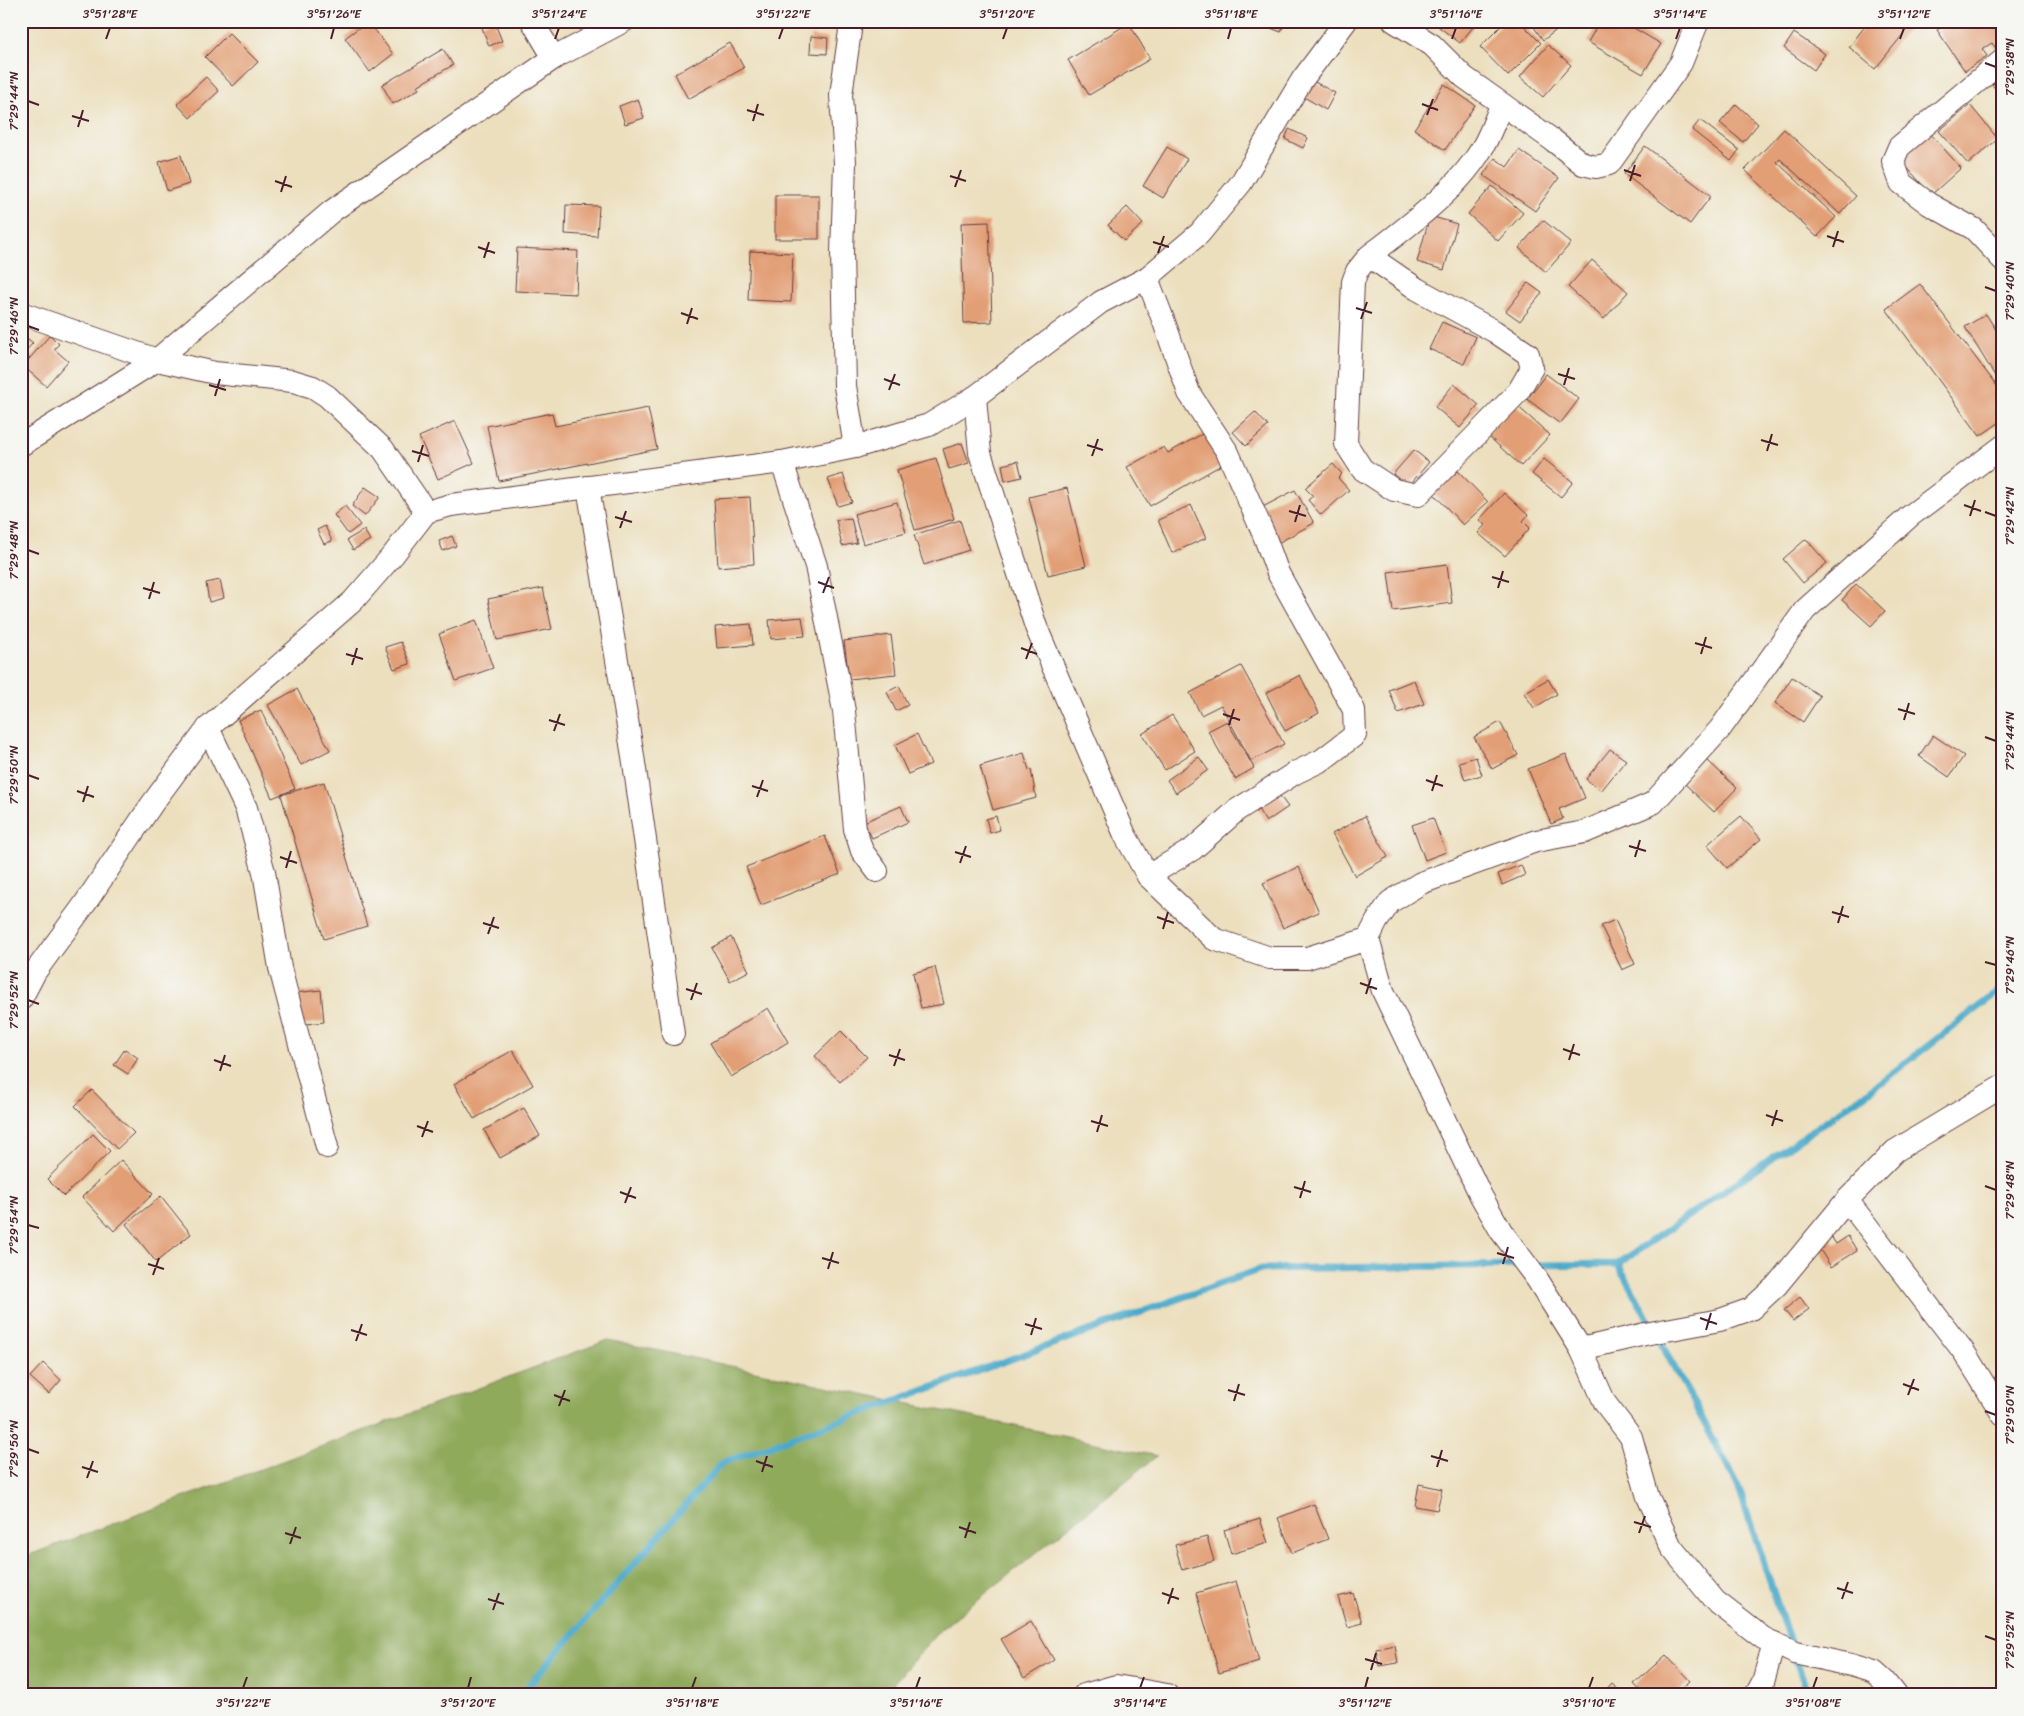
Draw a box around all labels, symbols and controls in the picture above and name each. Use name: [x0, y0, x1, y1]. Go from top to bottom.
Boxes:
text: 3°51'28"E: [83, 3, 139, 25]
text: 3°51'26"E: [307, 3, 362, 25]
text: 3°51'24"E: [532, 3, 588, 25]
text: 3°51'22"E: [756, 3, 811, 25]
text: 3°51'20"E: [980, 3, 1036, 25]
text: 3°51'18"E: [1205, 3, 1259, 25]
text: 3°51'16"E: [1430, 3, 1483, 25]
text: 3°51'14"E: [1654, 3, 1708, 25]
text: 3°51'12"E: [1878, 3, 1932, 25]
text: 7°29'38"N: [1999, 37, 2021, 96]
text: 7°29'44"N: [3, 71, 25, 131]
text: 7°29'40"N: [1999, 261, 2021, 321]
text: 7°29'46"N: [3, 296, 25, 355]
text: 7°29'42"N: [1999, 486, 2021, 545]
text: 7°29'48"N: [3, 520, 25, 579]
text: 7°29'44"N: [1999, 711, 2021, 771]
text: 7°29'50"N: [3, 745, 25, 804]
text: 7°29'46"N: [1999, 935, 2021, 994]
text: 7°29'52"N: [3, 970, 25, 1029]
text: 7°29'48"N: [1999, 1160, 2021, 1219]
text: 7°29'54"N: [3, 1195, 25, 1254]
text: 7°29'50"N: [1999, 1385, 2021, 1444]
text: 7°29'56"N: [3, 1419, 25, 1478]
text: 7°29'52"N: [1999, 1610, 2021, 1669]
text: 3°51'22"E: [216, 1692, 271, 1714]
text: 3°51'20"E: [441, 1692, 497, 1714]
text: 3°51'18"E: [666, 1692, 720, 1714]
text: 3°51'16"E: [890, 1692, 943, 1714]
text: 3°51'14"E: [1114, 1692, 1168, 1714]
text: 3°51'12"E: [1339, 1692, 1393, 1714]
text: 3°51'10"E: [1562, 1692, 1617, 1714]
text: 3°51'08"E: [1785, 1692, 1842, 1714]

